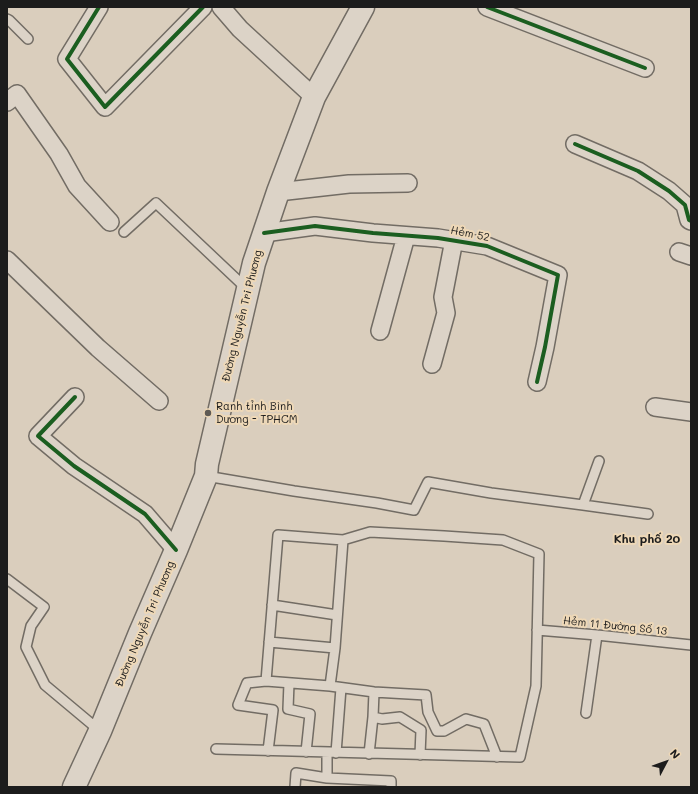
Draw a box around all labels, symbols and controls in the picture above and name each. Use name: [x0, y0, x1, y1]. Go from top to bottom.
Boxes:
street label: Hẻm 52: [449, 224, 491, 244]
street label: Đường Nguyễn Tri Phương: [219, 249, 265, 383]
place label: Ranh tỉnh Bình Dương - TPHCM: [216, 400, 298, 426]
marker: Ranh tỉnh Bình Dương - TPHCM: [203, 408, 213, 418]
district label: Khu phố 20: [614, 532, 680, 546]
street label: Đường Nguyễn Tri Phương: [112, 559, 178, 689]
street label: Hẻm 11 Đường Số 13: [562, 614, 668, 638]
north arrow: [646, 742, 686, 782]
text: N: [667, 746, 684, 762]

